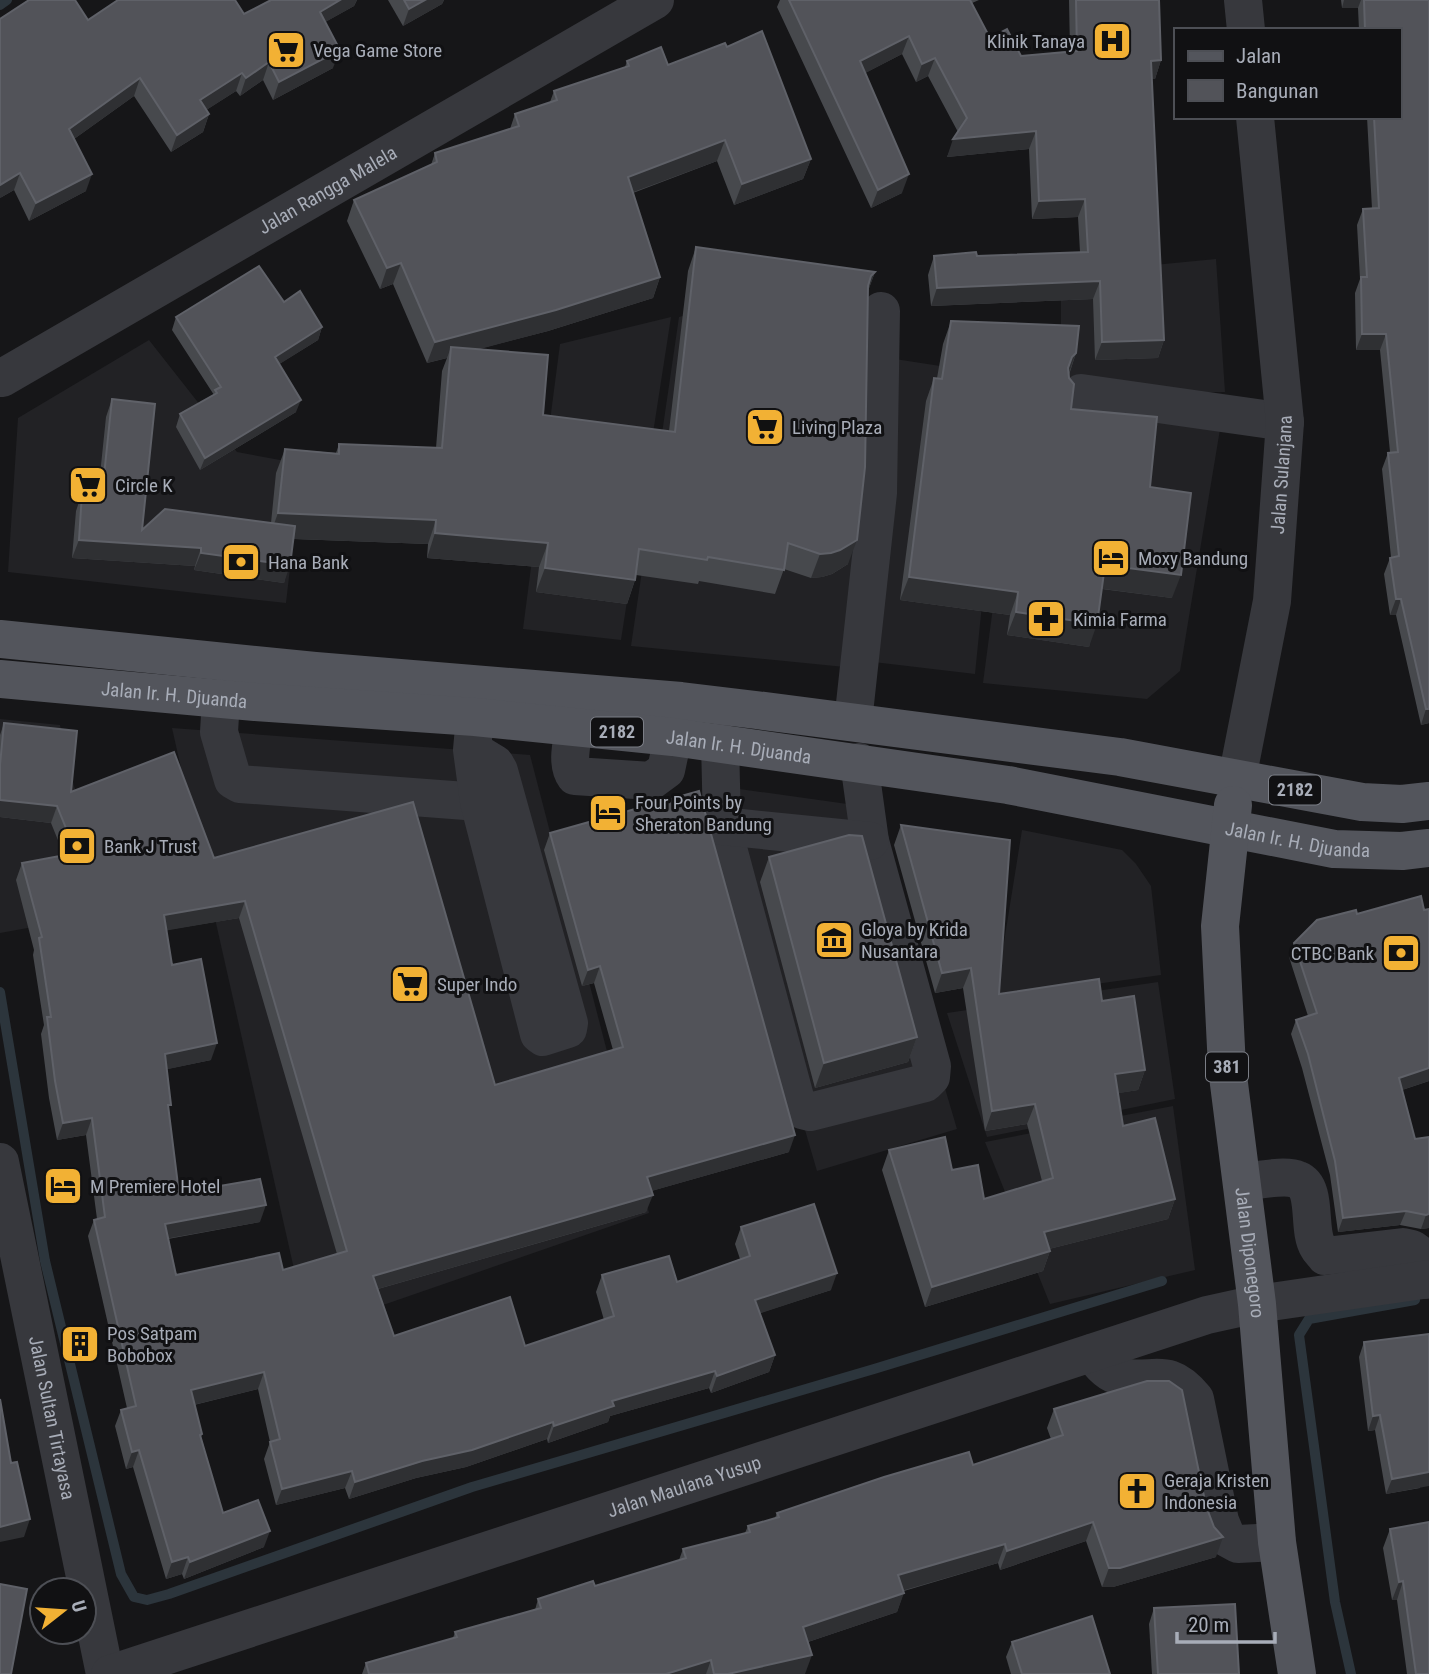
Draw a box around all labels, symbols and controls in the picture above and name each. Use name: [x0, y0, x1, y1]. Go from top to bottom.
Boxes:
hospital icon: Klinik Tanaya: [1091, 20, 1133, 62]
legend: [1174, 28, 1401, 119]
supermarket icon: Vega Game Store: [265, 29, 307, 71]
place label: Klinik Tanaya: [987, 30, 1085, 53]
place label: Vega Game Store: [313, 39, 442, 62]
text: Jalan: [1236, 44, 1281, 68]
text: Bangunan: [1236, 79, 1319, 103]
street label: Jalan Rangga Malela: [254, 141, 401, 239]
supermarket icon: Living Plaza: [744, 406, 786, 448]
street label: Jalan Sulanjana: [1266, 414, 1297, 535]
place label: Living Plaza: [792, 416, 882, 439]
supermarket icon: Circle K: [67, 464, 109, 506]
place label: Circle K: [115, 474, 173, 497]
hotel icon: Moxy Bandung: [1090, 537, 1132, 579]
bank icon: Hana Bank: [220, 541, 262, 583]
place label: Moxy Bandung: [1138, 547, 1248, 570]
place label: Hana Bank: [268, 551, 349, 574]
pharmacy icon: Kimia Farma: [1025, 598, 1067, 640]
place label: Kimia Farma: [1073, 608, 1167, 631]
street label: Jalan Ir. H. Djuanda: [100, 677, 248, 713]
road number: 2182: [591, 718, 643, 746]
street label: Jalan Ir. H. Djuanda: [665, 725, 813, 769]
road number: 2182: [1269, 776, 1321, 804]
place label: Four Points by Sheraton Bandung: [635, 791, 772, 836]
hotel icon: Four Points by Sheraton Bandung: [587, 792, 629, 834]
street label: Jalan Ir. H. Djuanda: [1223, 817, 1370, 862]
bank icon: Bank J Trust: [56, 825, 98, 867]
place label: Bank J Trust: [104, 835, 197, 858]
place label: Gloya by Krida Nusantara: [861, 918, 968, 963]
museum icon: Gloya by Krida Nusantara: [813, 919, 855, 961]
bank icon: CTBC Bank: [1380, 932, 1422, 974]
place label: CTBC Bank: [1291, 942, 1374, 965]
supermarket icon: Super Indo: [389, 963, 431, 1005]
place label: Super Indo: [437, 973, 517, 996]
road number: 381: [1206, 1052, 1248, 1082]
hotel icon: M Premiere Hotel: [42, 1165, 84, 1207]
place label: M Premiere Hotel: [90, 1175, 220, 1198]
street label: Jalan Diponegoro: [1230, 1186, 1269, 1319]
place label: Pos Satpam Bobobox: [107, 1322, 197, 1367]
building icon: Pos Satpam Bobobox: [59, 1323, 101, 1365]
street label: Jalan Sultan Tirtayasa: [24, 1334, 80, 1502]
street label: Jalan Maulana Yusup: [604, 1451, 764, 1522]
place label: Geraja Kristen Indonesia: [1164, 1469, 1269, 1514]
church icon: Geraja Kristen Indonesia: [1116, 1470, 1158, 1512]
north arrow: [28, 1576, 98, 1646]
text: U: [66, 1598, 91, 1615]
scale bar: [1177, 1600, 1275, 1644]
text: 20 m: [1188, 1613, 1229, 1637]

